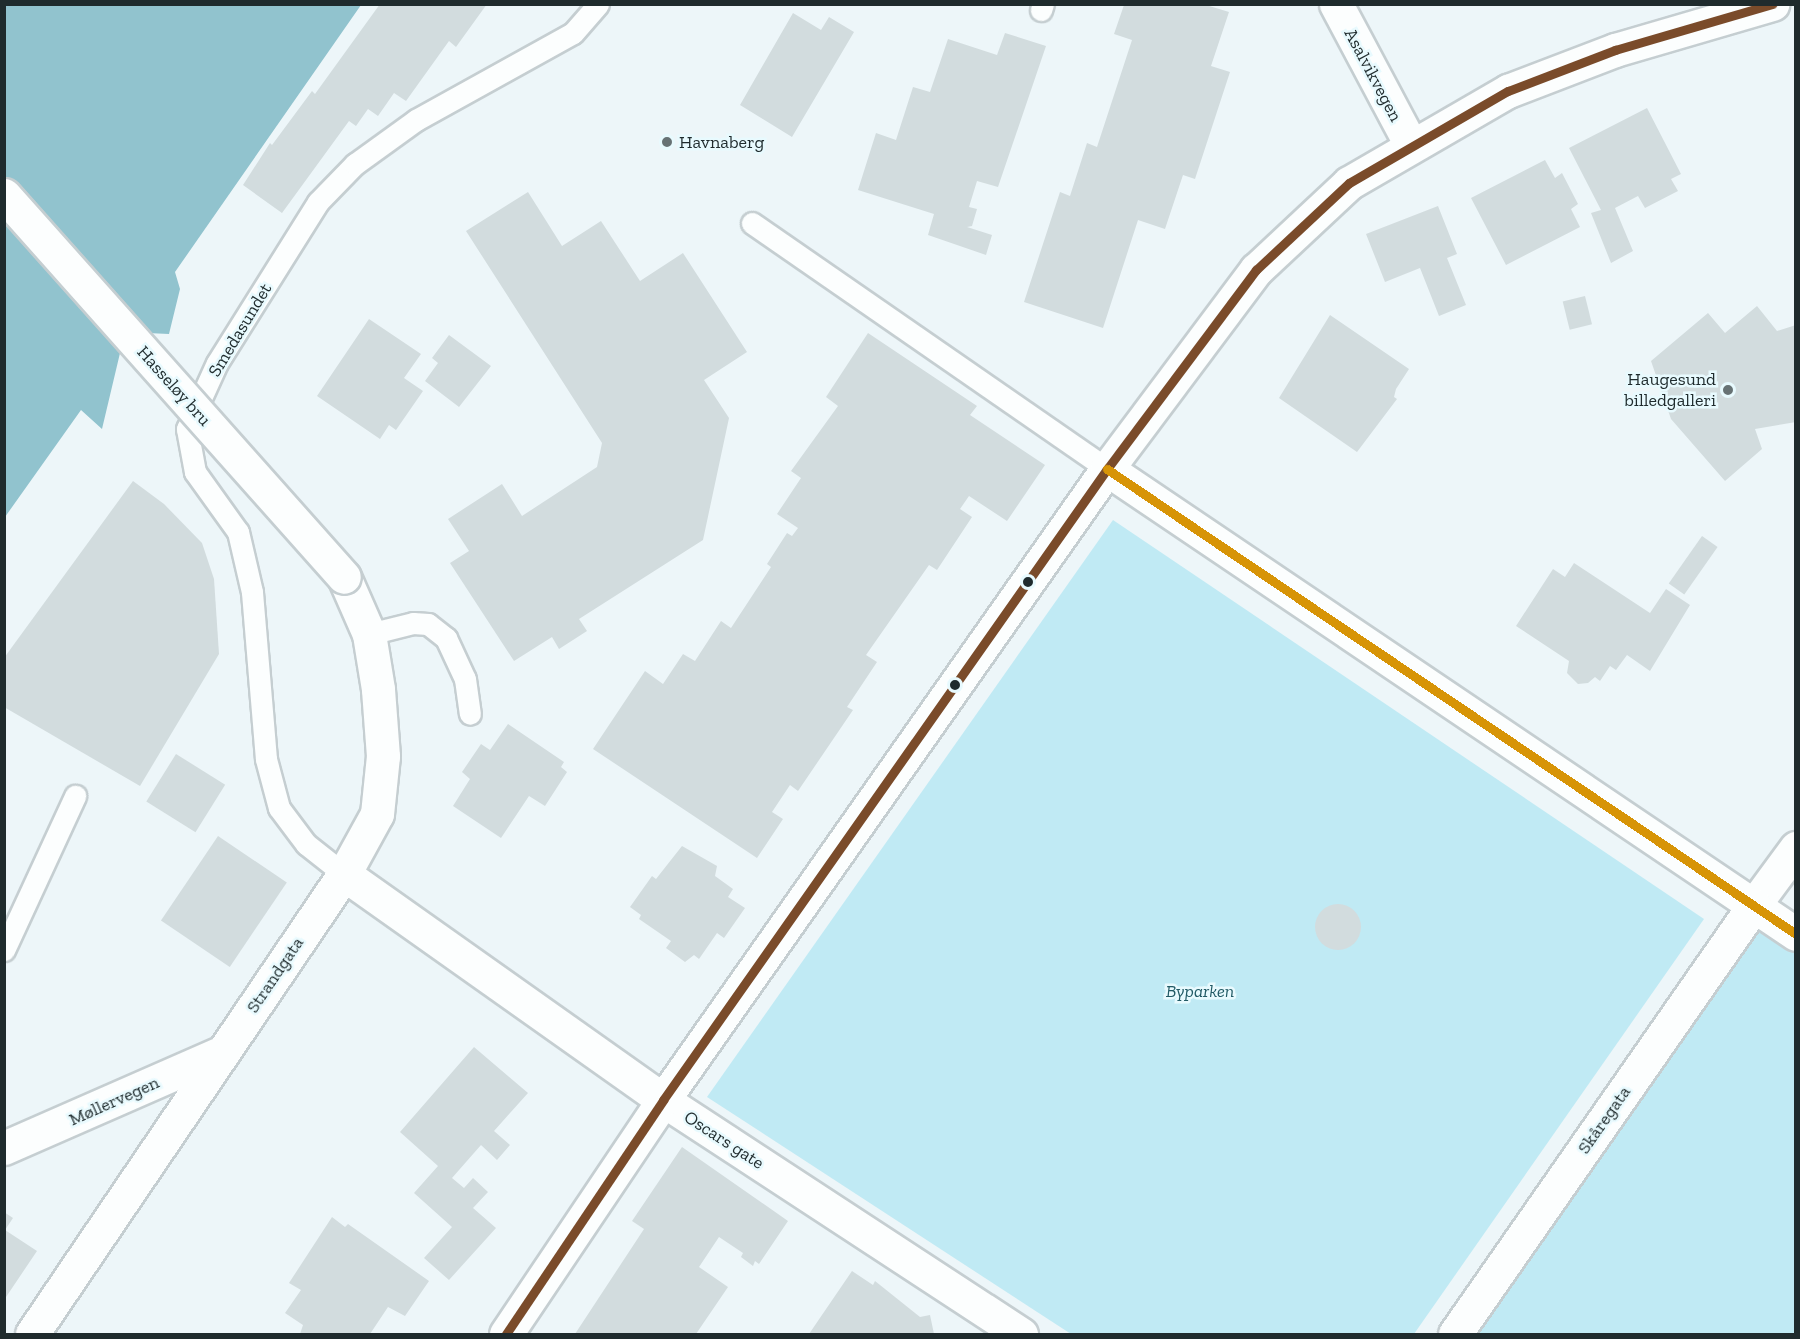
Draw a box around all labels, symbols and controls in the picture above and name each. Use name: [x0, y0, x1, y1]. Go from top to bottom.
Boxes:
street label: Asalvikvegen: [1339, 25, 1407, 125]
place label: Havnaberg: [679, 131, 764, 153]
marker: Havnaberg: [660, 135, 674, 149]
street label: Smedasundet: [204, 279, 276, 381]
street label: Hasseløy bru: [132, 341, 216, 431]
place label: Haugesund billedgalleri: [1624, 369, 1716, 412]
marker: Haugesund billedgalleri: [1721, 383, 1735, 397]
unlabelled marker: [1022, 576, 1034, 588]
unlabelled marker: [949, 679, 961, 691]
street label: Strandgata: [242, 933, 308, 1017]
park label: Byparken: [1166, 980, 1234, 1002]
street label: Møllervegen: [66, 1072, 162, 1130]
street label: Skåregata: [1573, 1082, 1635, 1158]
street label: Oscars gate: [680, 1106, 768, 1174]

